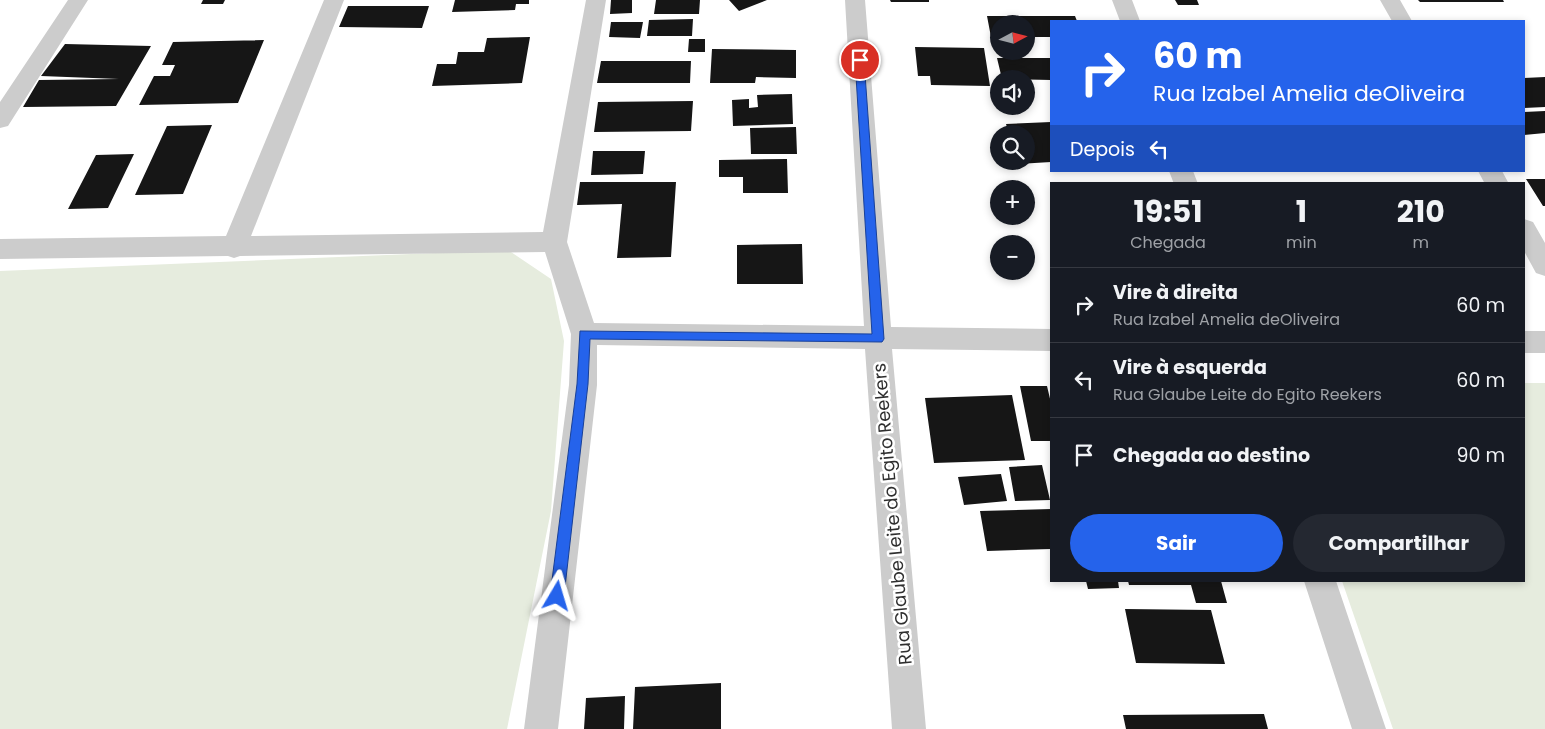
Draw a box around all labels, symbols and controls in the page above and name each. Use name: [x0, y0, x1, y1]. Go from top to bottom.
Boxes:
north arrow: [990, 15, 1035, 60]
map controls: [990, 15, 1035, 280]
text: 60 m: [1153, 31, 1243, 80]
pin: [839, 39, 881, 81]
icon: right: [1070, 40, 1135, 105]
icon: arrive: [846, 46, 874, 74]
button: sound: [990, 70, 1035, 115]
text: Rua Izabel Amelia deOliveira: [1153, 78, 1465, 109]
button: search: [990, 125, 1035, 170]
icon: left: [1145, 135, 1173, 163]
text: Depois: [1070, 136, 1135, 163]
button: +: [990, 180, 1035, 225]
text: 19:51: [1134, 190, 1203, 233]
text: 1: [1296, 190, 1307, 233]
text: 210: [1397, 190, 1445, 233]
text: Chegada: [1130, 231, 1206, 254]
text: min: [1286, 231, 1317, 254]
text: m: [1413, 231, 1429, 254]
button: −: [990, 235, 1035, 280]
text: Vire à direita: [1113, 279, 1238, 306]
icon: right: [1070, 291, 1098, 319]
text: 60 m: [1456, 292, 1505, 319]
text: Rua Izabel Amelia deOliveira: [1113, 308, 1340, 331]
text: Vire à esquerda: [1113, 354, 1267, 381]
street label: Rua Glaube Leite do Egito Reekers: [866, 362, 918, 666]
icon: left: [1070, 366, 1098, 394]
text: 60 m: [1456, 367, 1505, 394]
text: Rua Glaube Leite do Egito Reekers: [1113, 383, 1382, 406]
icon: arrive: [1070, 441, 1098, 469]
text: Chegada ao destino: [1113, 442, 1310, 469]
text: 90 m: [1456, 442, 1505, 469]
button: Sair: [1070, 514, 1283, 572]
button: Compartilhar: [1293, 514, 1505, 572]
position arrow: [530, 569, 582, 621]

